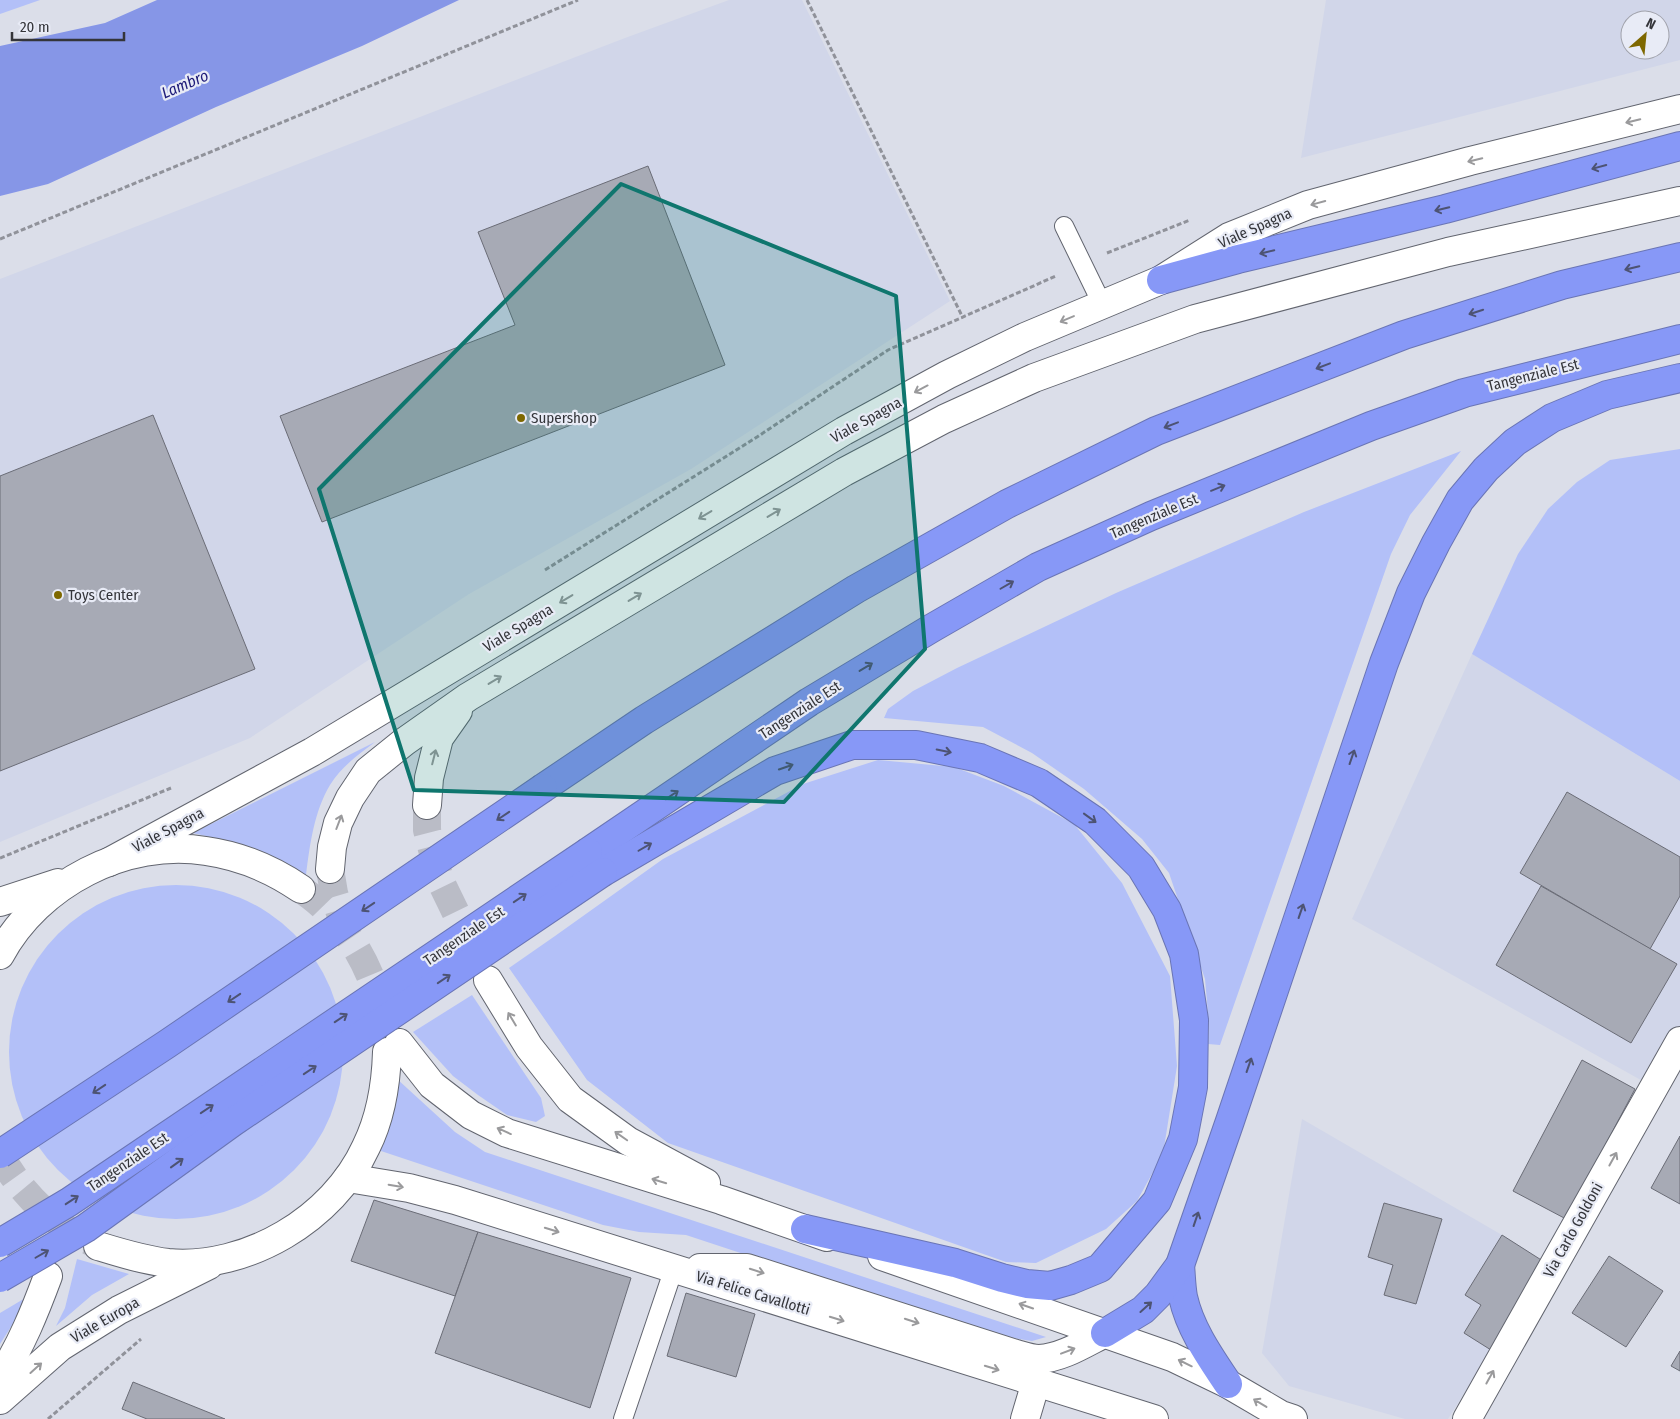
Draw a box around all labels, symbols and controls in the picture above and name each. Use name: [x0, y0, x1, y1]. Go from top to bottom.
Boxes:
scale bar: [12, 10, 125, 42]
north arrow: [1620, 10, 1670, 60]
text: N: [1643, 14, 1658, 33]
text: 20 m: [20, 18, 50, 36]
water label: Lambro: [159, 66, 211, 102]
one-way arrow: [1625, 117, 1641, 126]
one-way arrow: [1467, 156, 1483, 165]
one-way arrow: [1592, 163, 1608, 173]
one-way arrow: [1311, 198, 1327, 208]
street label: Viale Spagna: [1216, 204, 1294, 252]
one-way arrow: [1435, 205, 1451, 215]
one-way arrow: [1260, 248, 1276, 257]
one-way arrow: [1625, 264, 1641, 273]
one-way arrow: [1469, 308, 1485, 317]
one-way arrow: [1060, 314, 1075, 324]
street label: Tangenziale Est: [1485, 355, 1581, 395]
one-way arrow: [1316, 362, 1331, 371]
one-way arrow: [914, 385, 929, 395]
street label: Viale Spagna: [827, 393, 905, 447]
place label: Supershop: [531, 409, 597, 427]
marker: Supershop: [515, 412, 527, 424]
one-way arrow: [1164, 421, 1179, 430]
one-way arrow: [1210, 483, 1225, 493]
street label: Tangenziale Est: [1107, 489, 1201, 543]
one-way arrow: [767, 508, 781, 518]
one-way arrow: [698, 510, 712, 520]
one-way arrow: [999, 580, 1013, 590]
place label: Toys Center: [68, 586, 139, 604]
marker: Toys Center: [52, 589, 64, 601]
one-way arrow: [627, 591, 641, 601]
one-way arrow: [559, 594, 573, 604]
street label: Viale Spagna: [480, 600, 556, 656]
one-way arrow: [859, 662, 873, 672]
one-way arrow: [488, 675, 502, 685]
street label: Tangenziale Est: [756, 677, 844, 743]
one-way arrow: [936, 747, 952, 756]
one-way arrow: [430, 750, 439, 766]
one-way arrow: [1348, 750, 1358, 766]
one-way arrow: [778, 762, 794, 772]
one-way arrow: [665, 790, 679, 800]
street label: Viale Spagna: [129, 804, 207, 856]
one-way arrow: [496, 811, 510, 821]
one-way arrow: [1083, 813, 1097, 823]
one-way arrow: [335, 814, 344, 830]
one-way arrow: [637, 842, 652, 852]
one-way arrow: [512, 893, 526, 903]
one-way arrow: [362, 902, 376, 912]
street label: Tangenziale Est: [420, 902, 508, 970]
one-way arrow: [1296, 904, 1306, 920]
one-way arrow: [437, 974, 451, 984]
one-way arrow: [227, 993, 241, 1003]
one-way arrow: [506, 1012, 516, 1026]
one-way arrow: [334, 1013, 348, 1023]
one-way arrow: [1245, 1058, 1254, 1074]
one-way arrow: [303, 1065, 317, 1075]
one-way arrow: [92, 1084, 106, 1094]
one-way arrow: [199, 1104, 213, 1114]
one-way arrow: [497, 1126, 512, 1136]
street label: Tangenziale Est: [84, 1128, 172, 1196]
one-way arrow: [614, 1131, 628, 1141]
one-way arrow: [1609, 1152, 1619, 1167]
one-way arrow: [169, 1158, 183, 1168]
one-way arrow: [651, 1176, 667, 1185]
street label: Via Carlo Goldoni: [1540, 1179, 1606, 1281]
one-way arrow: [388, 1182, 404, 1191]
one-way arrow: [65, 1195, 79, 1205]
one-way arrow: [1192, 1212, 1201, 1227]
one-way arrow: [544, 1226, 560, 1235]
one-way arrow: [35, 1248, 49, 1258]
street label: Via Felice Cavallotti: [694, 1267, 812, 1319]
one-way arrow: [749, 1267, 765, 1277]
street label: Viale Europa: [68, 1293, 142, 1347]
one-way arrow: [1019, 1301, 1034, 1310]
one-way arrow: [1139, 1301, 1152, 1312]
one-way arrow: [829, 1315, 845, 1325]
one-way arrow: [904, 1317, 919, 1326]
one-way arrow: [1059, 1346, 1075, 1355]
one-way arrow: [1177, 1358, 1192, 1368]
one-way arrow: [30, 1362, 43, 1374]
one-way arrow: [984, 1364, 1000, 1374]
one-way arrow: [1486, 1370, 1496, 1384]
one-way arrow: [1254, 1397, 1268, 1407]

